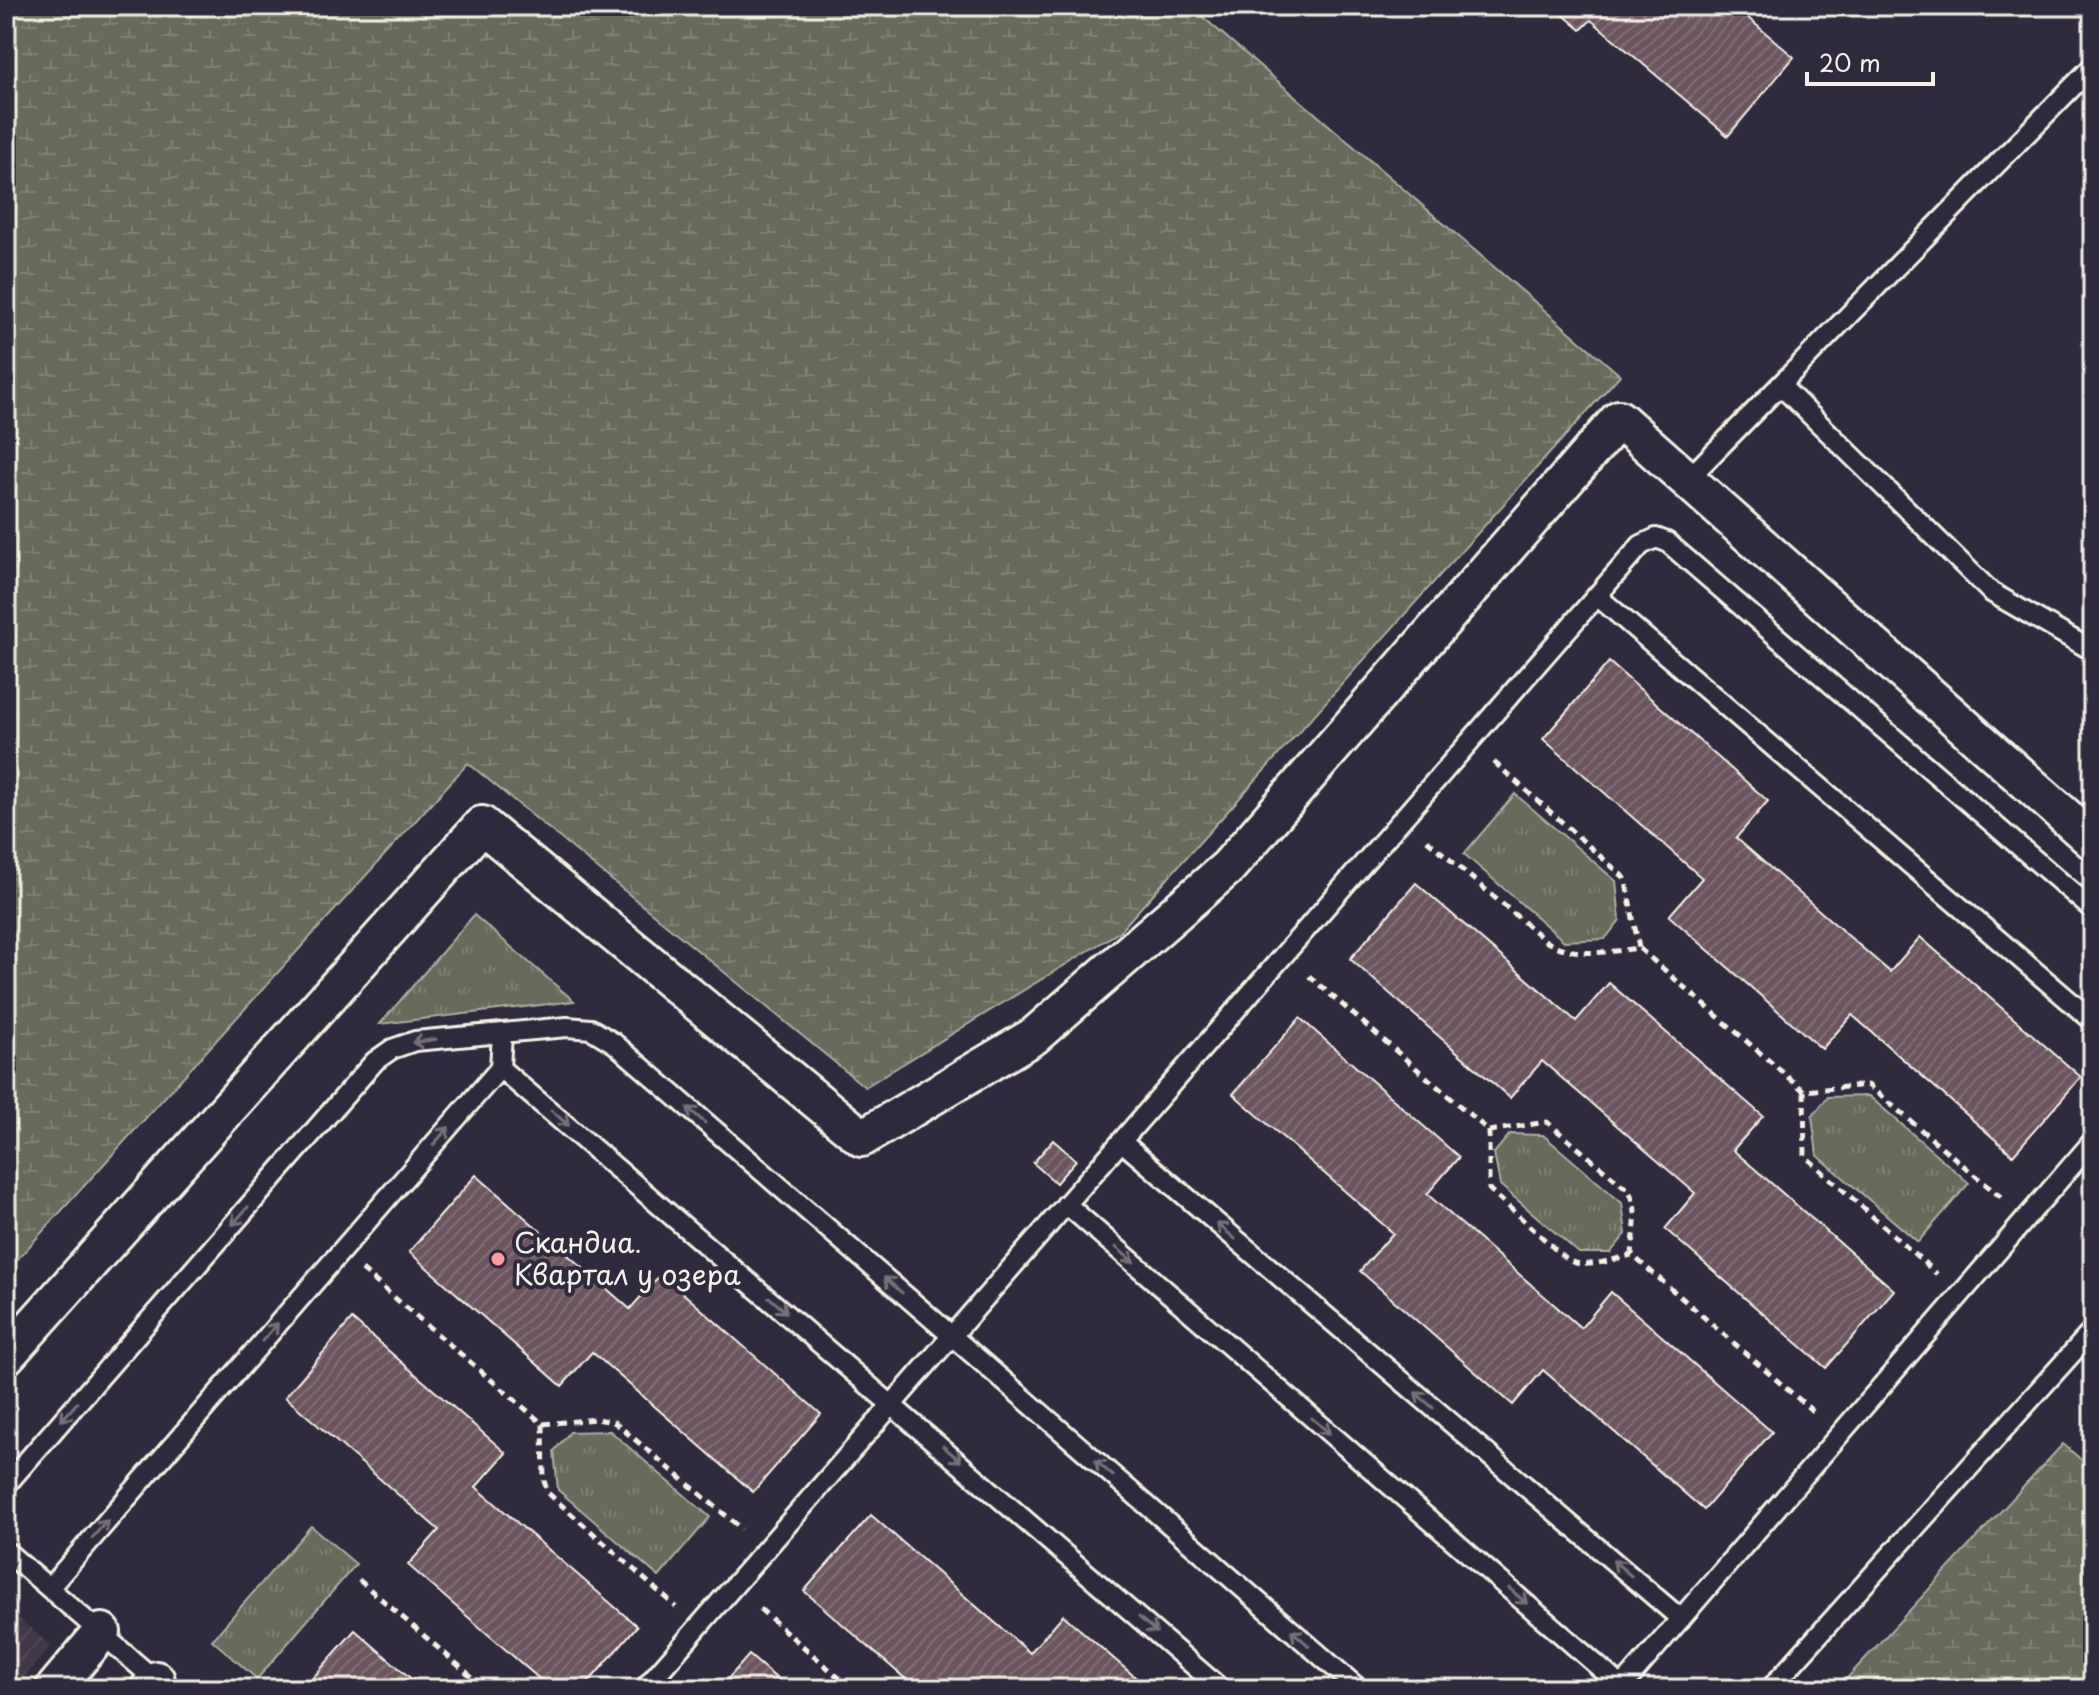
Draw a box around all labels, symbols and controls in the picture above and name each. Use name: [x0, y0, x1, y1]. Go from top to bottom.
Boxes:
scale bar: [1807, 36, 1933, 86]
text: 20 m: [1819, 44, 1881, 80]
one-way arrow: [411, 1033, 438, 1048]
one-way arrow: [687, 1106, 707, 1124]
one-way arrow: [549, 1109, 569, 1127]
one-way arrow: [432, 1126, 450, 1146]
one-way arrow: [231, 1206, 249, 1226]
place label: Скандиа. Квартал у озера: [514, 1220, 741, 1295]
one-way arrow: [1217, 1222, 1237, 1240]
one-way arrow: [1115, 1246, 1135, 1264]
marker: Скандиа. Квартал у озера: [489, 1250, 507, 1268]
one-way arrow: [883, 1276, 904, 1294]
one-way arrow: [768, 1296, 788, 1314]
one-way arrow: [261, 1323, 279, 1343]
one-way arrow: [1414, 1391, 1435, 1409]
one-way arrow: [61, 1402, 79, 1422]
one-way arrow: [1311, 1417, 1331, 1435]
one-way arrow: [942, 1445, 962, 1463]
one-way arrow: [1094, 1459, 1114, 1477]
one-way arrow: [91, 1519, 109, 1539]
one-way arrow: [1612, 1560, 1632, 1578]
one-way arrow: [1507, 1587, 1527, 1605]
one-way arrow: [1138, 1616, 1158, 1634]
one-way arrow: [1291, 1629, 1311, 1647]

